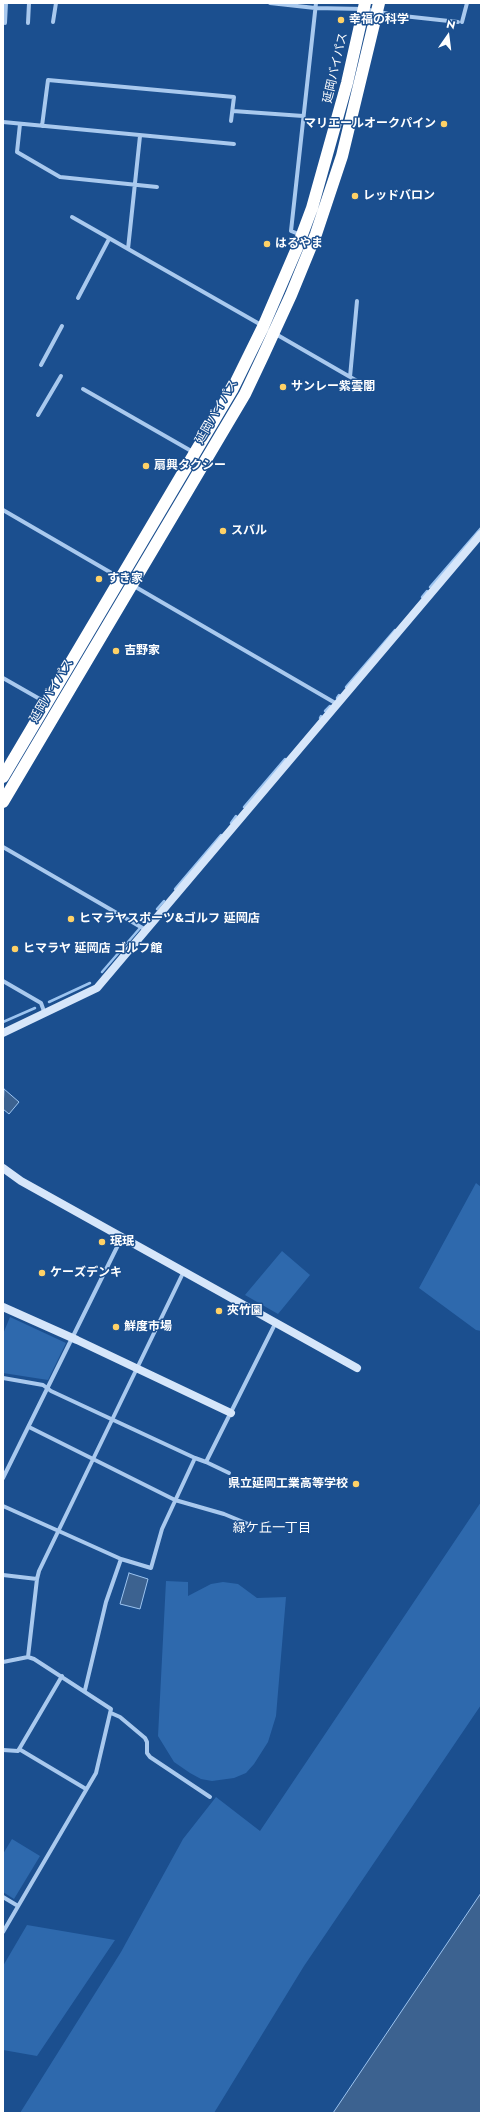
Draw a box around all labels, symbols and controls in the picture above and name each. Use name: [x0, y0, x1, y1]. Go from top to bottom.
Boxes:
place label: 幸福の科学: [349, 13, 409, 27]
marker: 幸福の科学: [336, 15, 346, 25]
north arrow: [428, 16, 468, 56]
text: N: [445, 16, 457, 33]
street label: 延岡バイパス: [321, 31, 351, 105]
place label: マリエールオークパイン: [304, 117, 436, 131]
marker: マリエールオークパイン: [439, 119, 449, 129]
place label: レッドバロン: [363, 189, 435, 203]
marker: レッドバロン: [350, 191, 360, 201]
place label: はるやま: [275, 237, 323, 251]
marker: はるやま: [262, 239, 272, 249]
street label: 延岡バイパス: [193, 377, 241, 447]
place label: サンレー紫雲閣: [291, 380, 375, 394]
marker: サンレー紫雲閣: [278, 382, 288, 392]
place label: 扇興タクシー: [154, 459, 226, 473]
marker: 扇興タクシー: [141, 461, 151, 471]
place label: スバル: [231, 524, 267, 538]
marker: スバル: [218, 526, 228, 536]
place label: すき家: [107, 572, 143, 586]
marker: すき家: [94, 574, 104, 584]
place label: 吉野家: [124, 644, 160, 658]
marker: 吉野家: [111, 646, 121, 656]
street label: 延岡バイパス: [27, 656, 77, 726]
place label: ヒマラヤスポーツ&ゴルフ 延岡店: [79, 912, 260, 926]
marker: ヒマラヤスポーツ&ゴルフ 延岡店: [66, 914, 76, 924]
place label: ヒマラヤ 延岡店 ゴルフ館: [23, 942, 162, 956]
marker: ヒマラヤ 延岡店 ゴルフ館: [10, 944, 20, 954]
place label: 珉珉: [110, 1235, 134, 1249]
marker: 珉珉: [97, 1237, 107, 1247]
place label: ケーズデンキ: [50, 1266, 122, 1280]
marker: ケーズデンキ: [37, 1268, 47, 1278]
place label: 夾竹園: [227, 1304, 263, 1318]
marker: 夾竹園: [214, 1306, 224, 1316]
place label: 鮮度市場: [124, 1320, 172, 1334]
marker: 鮮度市場: [111, 1322, 121, 1332]
place label: 県立延岡工業高等学校: [228, 1477, 348, 1491]
marker: 県立延岡工業高等学校: [351, 1479, 361, 1489]
district label: 緑ケ丘一丁目: [233, 1521, 311, 1537]

